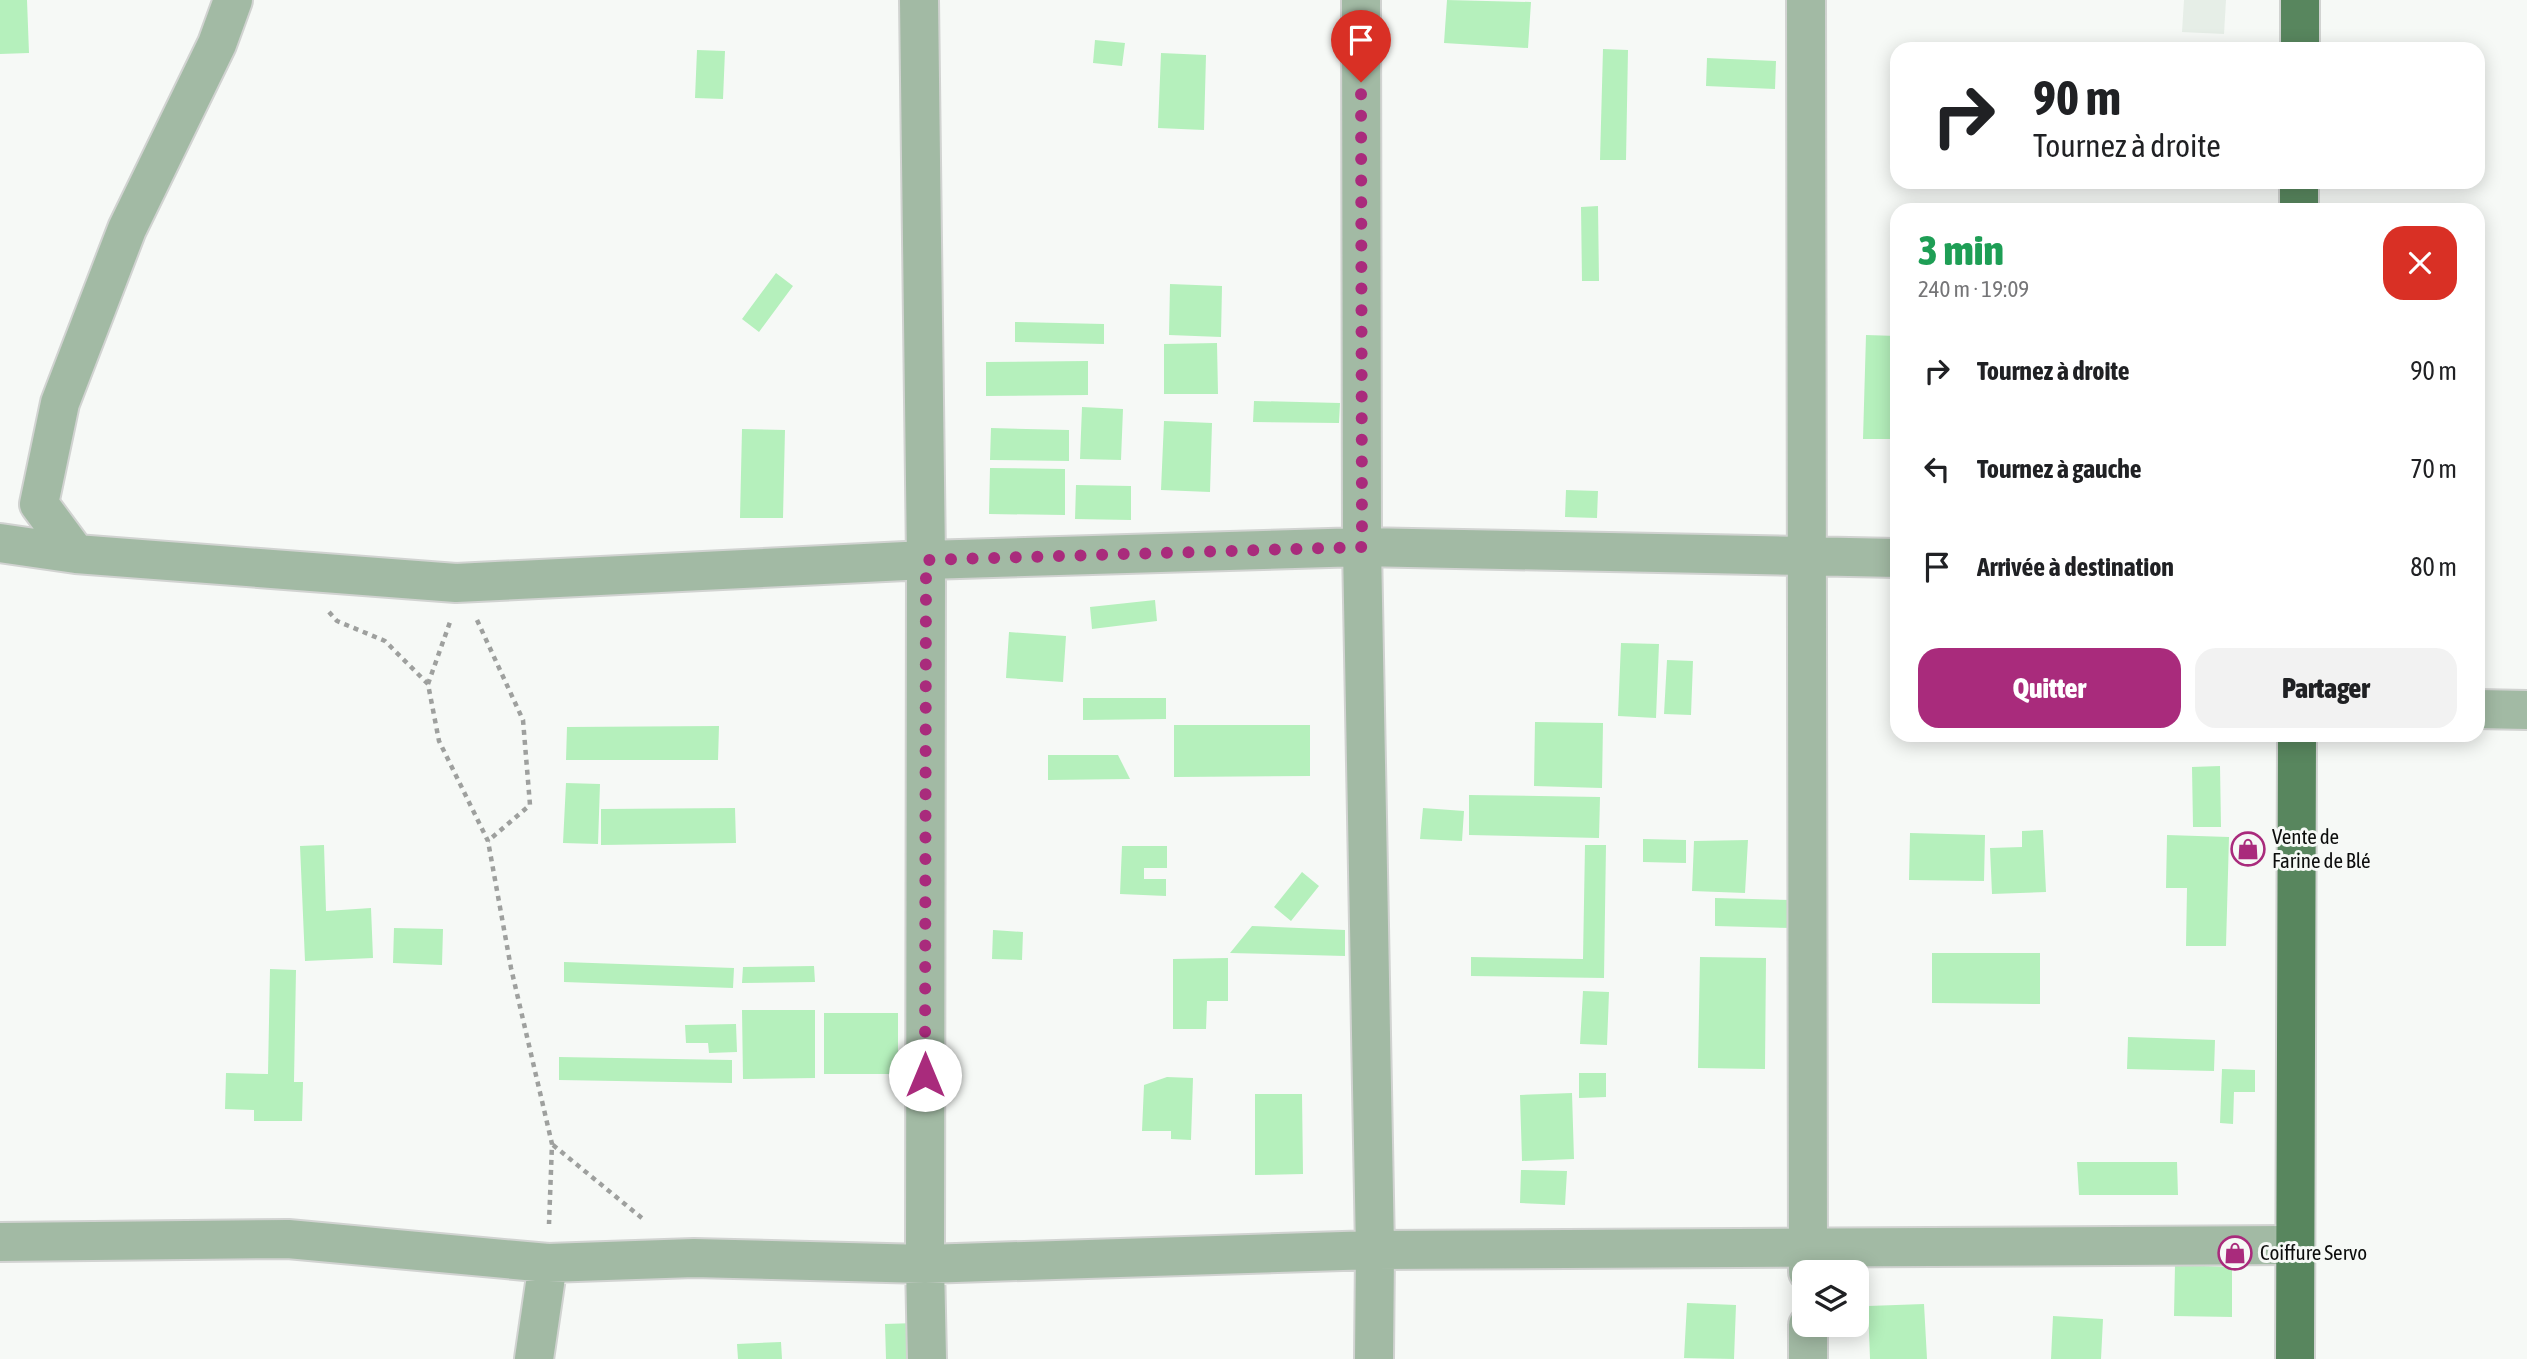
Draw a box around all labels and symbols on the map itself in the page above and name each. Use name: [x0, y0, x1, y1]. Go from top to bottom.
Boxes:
pin: [1331, 10, 1391, 82]
place label: Vente de Farine de Blé: [2272, 824, 2371, 872]
shop icon: Vente de Farine de Blé: [2229, 830, 2267, 868]
position arrow: [888, 1038, 962, 1112]
shop icon: Coiffure Servo: [2216, 1234, 2254, 1272]
place label: Coiffure Servo: [2260, 1240, 2367, 1264]

